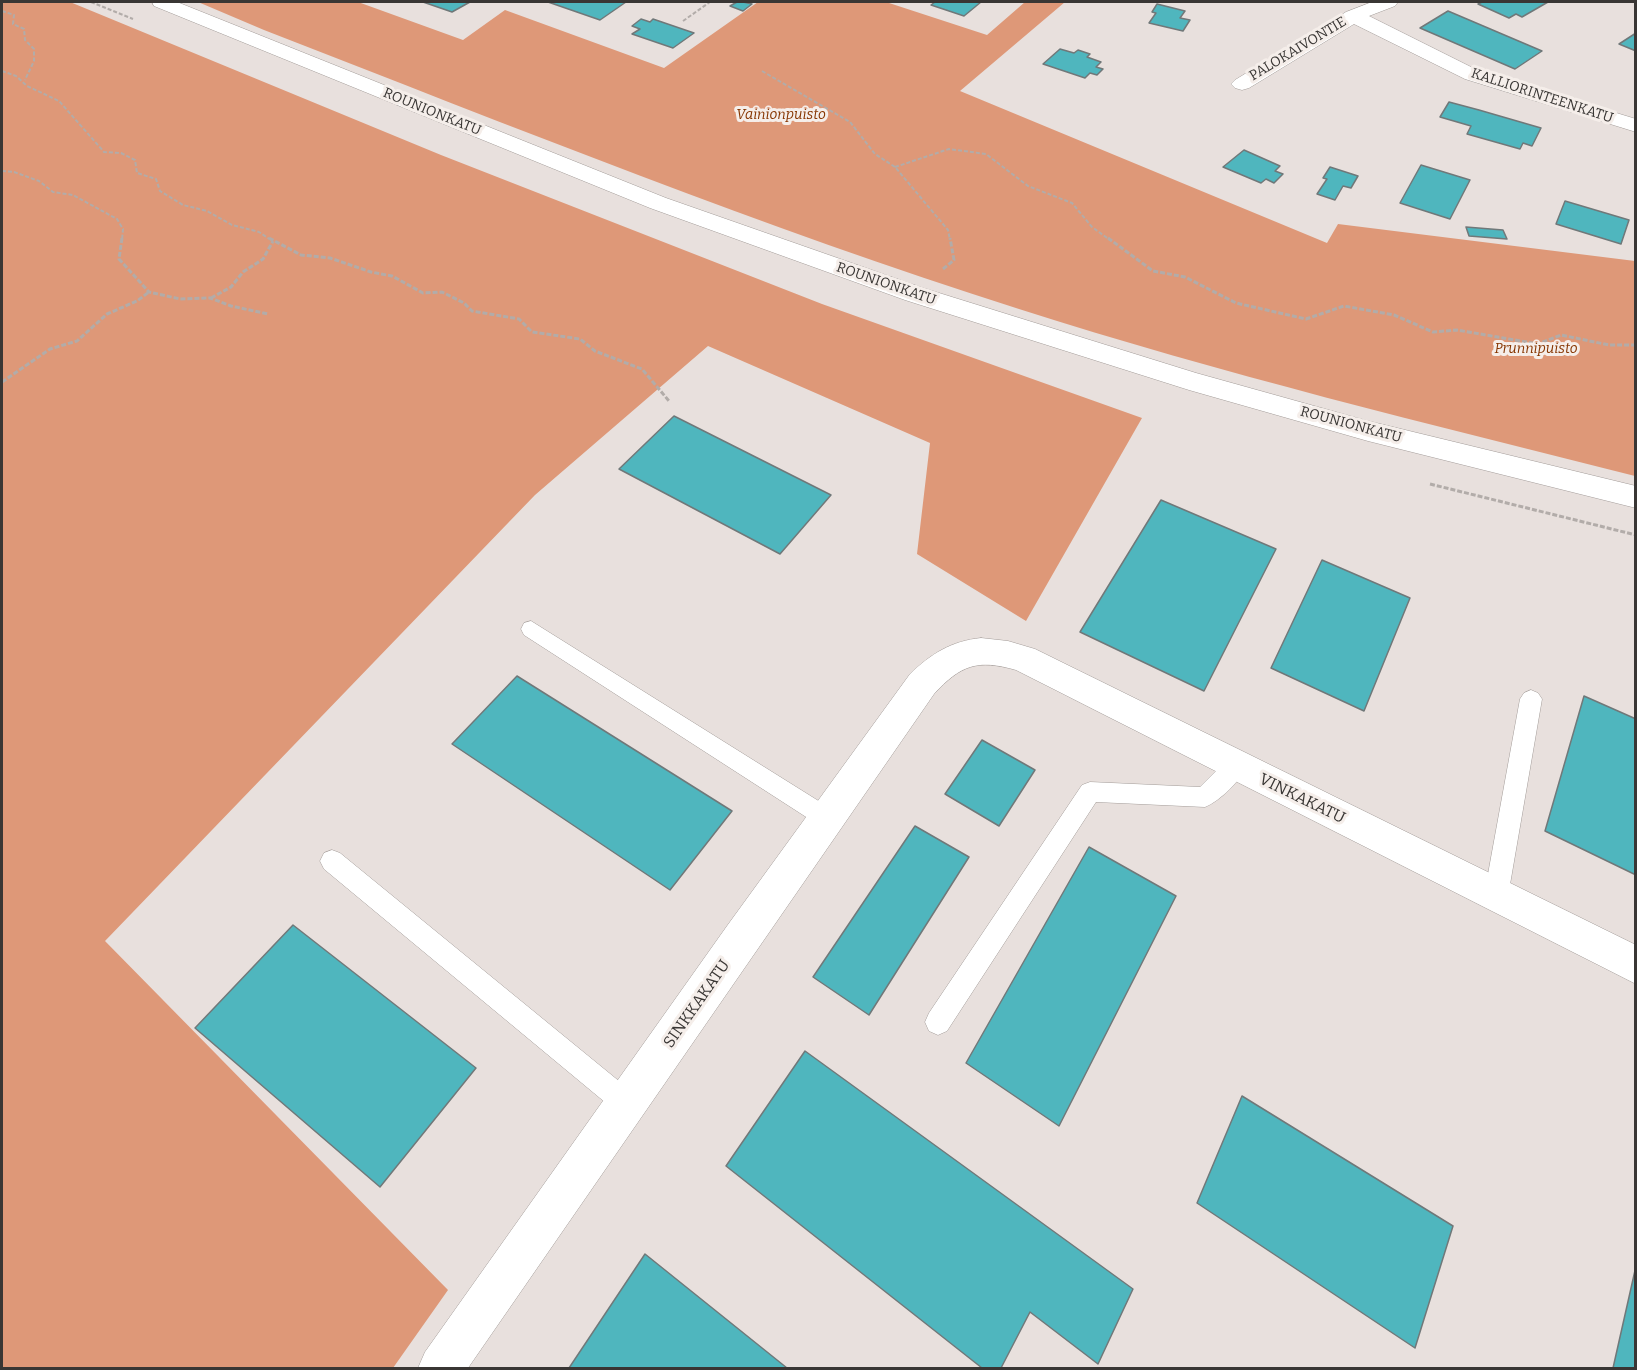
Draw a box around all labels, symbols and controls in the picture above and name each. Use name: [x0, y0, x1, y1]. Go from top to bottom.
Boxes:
street label: PALOKAIVONTIE: [1246, 13, 1350, 85]
street label: KALLIORINTEENKATU: [1469, 65, 1615, 127]
street label: ROUNIONKATU: [380, 85, 484, 139]
park label: Vainionpuisto: [736, 107, 826, 123]
street label: ROUNIONKATU: [834, 259, 938, 309]
park label: Prunnipuisto: [1495, 341, 1577, 357]
street label: ROUNIONKATU: [1298, 403, 1404, 447]
street label: VINKAKATU: [1256, 770, 1348, 828]
street label: SINKKAKATU: [660, 956, 734, 1052]

